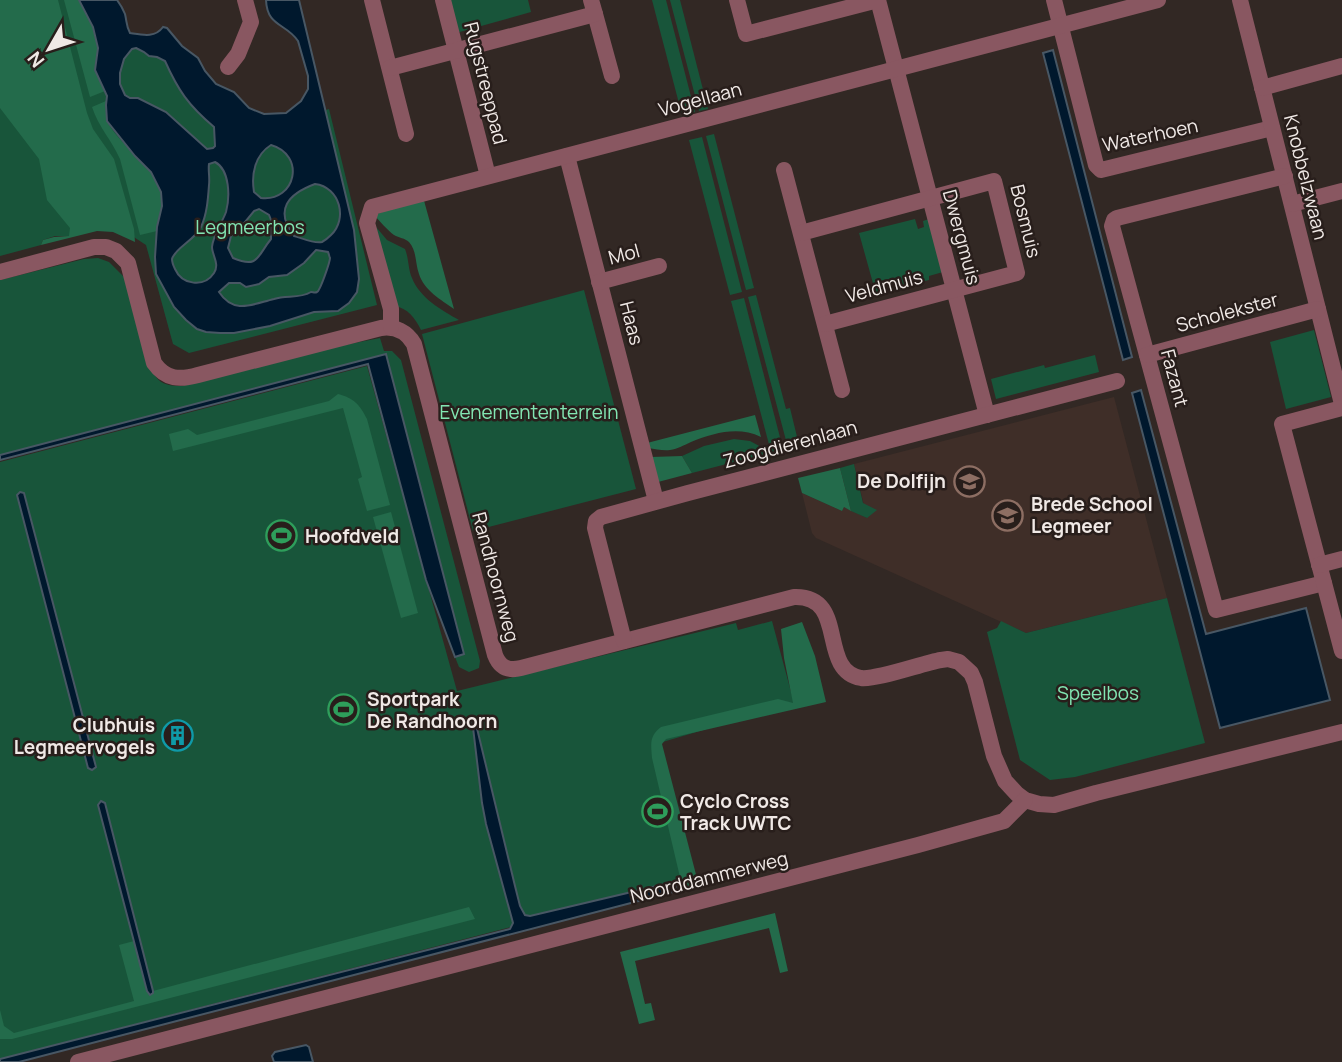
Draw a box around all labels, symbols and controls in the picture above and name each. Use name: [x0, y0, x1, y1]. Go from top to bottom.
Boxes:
north arrow: [14, 14, 84, 84]
street label: Rugstreeppad: [458, 19, 514, 147]
text: N: [21, 46, 50, 73]
street label: Vogellaan: [655, 75, 745, 123]
street label: Waterhoen: [1100, 112, 1200, 158]
street label: Knobbelzwaan: [1278, 112, 1334, 242]
street label: Bosmuis: [1004, 182, 1048, 260]
street label: Dwergmuis: [937, 187, 987, 288]
park label: Legmeerbos: [195, 214, 305, 240]
street label: Mol: [605, 237, 643, 271]
street label: Veldmuis: [843, 263, 926, 309]
street label: Scholekster: [1173, 286, 1281, 338]
street label: Haas: [614, 298, 650, 348]
street label: Fazant: [1155, 346, 1195, 410]
park label: Evenemententerrein: [439, 399, 619, 425]
street label: Zoogdierenlaan: [720, 414, 860, 474]
school or university icon: De Dolfijn: [952, 464, 986, 498]
place label: De Dolfijn: [857, 468, 946, 494]
place label: Brede School Legmeer: [1031, 491, 1153, 539]
school or university icon: Brede School Legmeer: [991, 498, 1025, 532]
street label: Randhoornweg: [466, 509, 526, 645]
sports icon: Hoofdveld: [265, 519, 299, 553]
place label: Hoofdveld: [305, 523, 399, 549]
park label: Speelbos: [1057, 680, 1139, 706]
place label: Sportpark De Randhoorn: [367, 686, 497, 734]
sports icon: Sportpark De Randhoorn: [327, 693, 361, 727]
place label: Clubhuis Legmeervogels: [14, 712, 155, 760]
building icon: Clubhuis Legmeervogels: [161, 719, 195, 753]
place label: Cyclo Cross Track UWTC: [680, 788, 792, 836]
sports icon: Cyclo Cross Track UWTC: [640, 795, 674, 829]
street label: Noorddammerweg: [627, 845, 791, 909]

